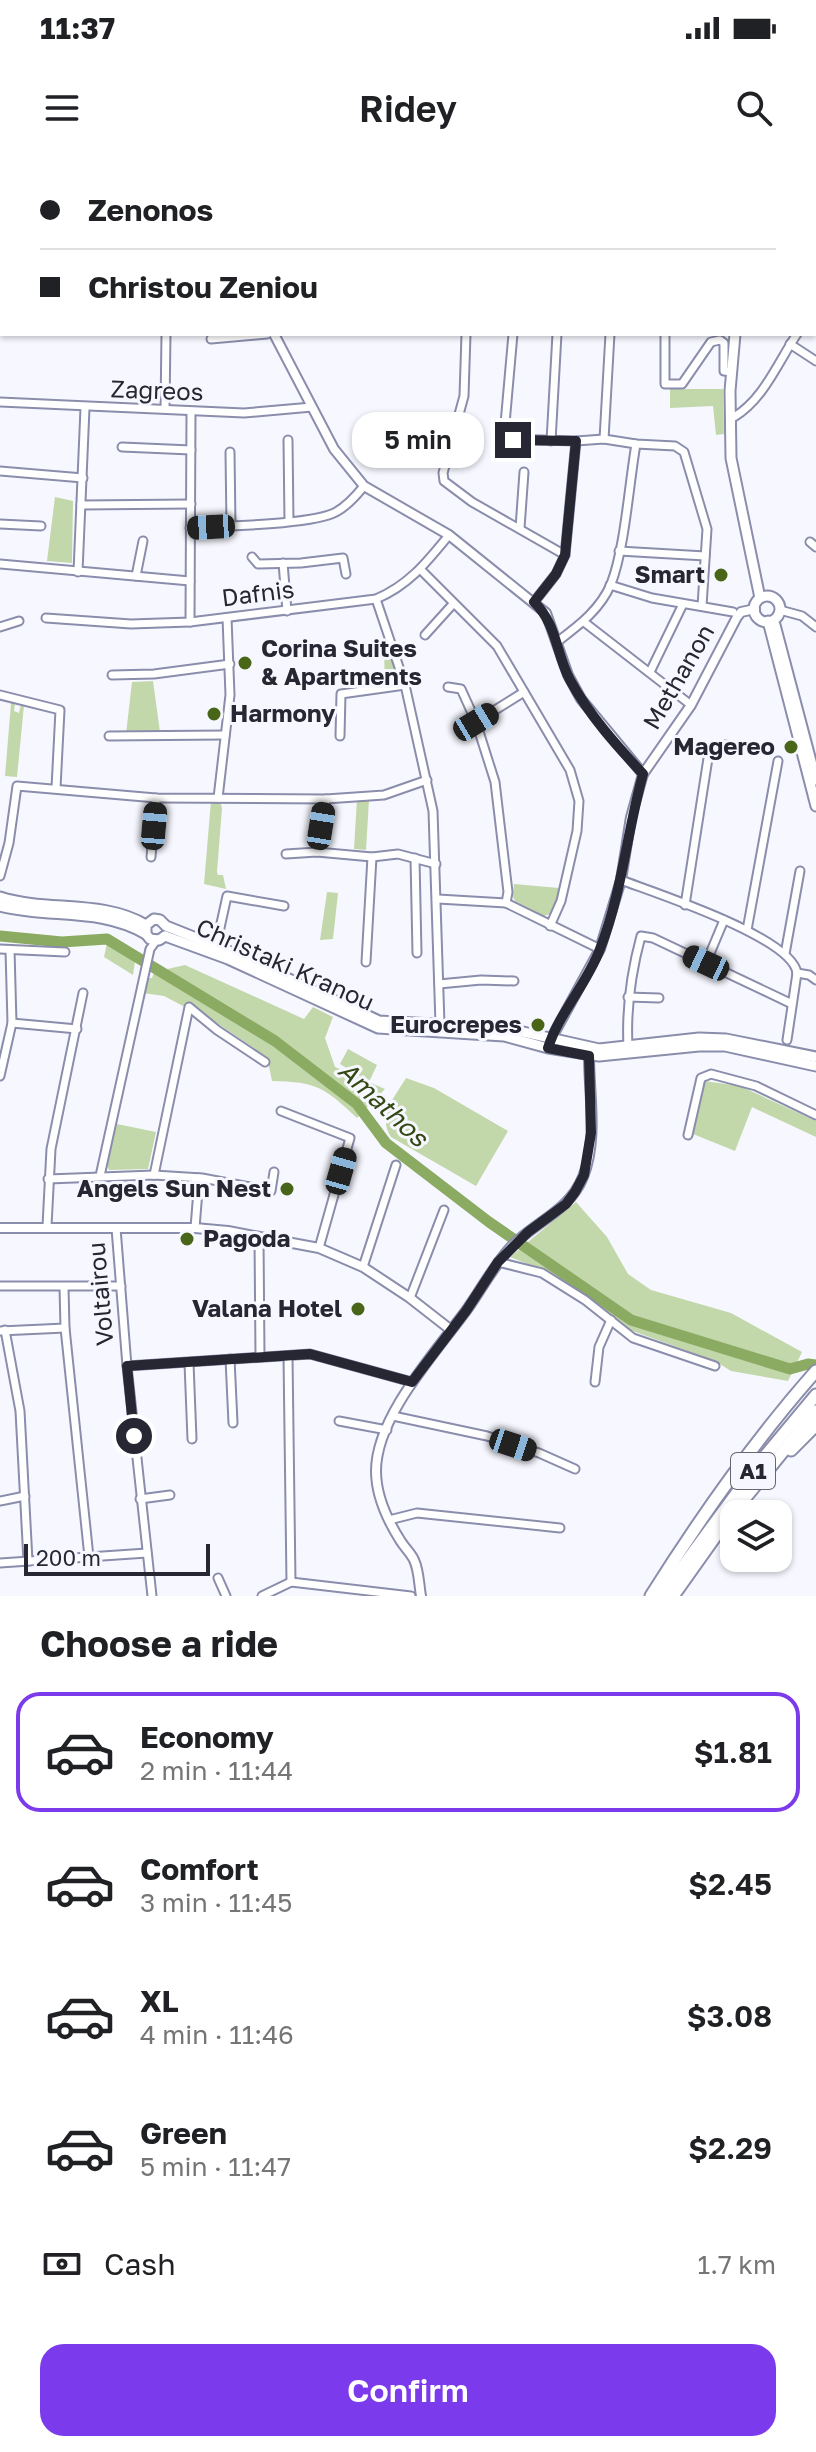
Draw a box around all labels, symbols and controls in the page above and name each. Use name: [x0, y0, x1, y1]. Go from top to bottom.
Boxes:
text: 11:37: [40, 10, 115, 46]
icon: menu: [40, 86, 84, 130]
icon: search: [732, 86, 776, 130]
text: Ridey: [359, 87, 457, 130]
text: Zenonos: [88, 192, 213, 228]
text: Christou Zeniou: [88, 269, 318, 305]
street label: Zagreos: [110, 373, 204, 406]
callout: 5 min: [353, 412, 485, 468]
route end: [495, 422, 531, 458]
text: 5 min: [384, 424, 452, 455]
car: [186, 514, 236, 540]
place label: Smart: [635, 559, 705, 588]
marker: Smart: [712, 566, 730, 584]
street label: Dafnis: [220, 574, 296, 611]
street label: Methanon: [636, 619, 719, 734]
place label: Corina Suites & Apartments: [261, 633, 422, 690]
marker: Corina Suites & Apartments: [236, 654, 254, 672]
place label: Harmony: [230, 698, 336, 727]
car: [449, 699, 503, 745]
marker: Harmony: [205, 705, 223, 723]
place label: Magereo: [673, 731, 775, 760]
marker: Magereo: [782, 738, 800, 756]
car: [305, 800, 337, 852]
car: [140, 801, 168, 851]
street label: Christaki Kranou: [192, 911, 379, 1016]
car: [679, 942, 733, 984]
place label: Eurocrepes: [390, 1009, 522, 1038]
marker: Eurocrepes: [529, 1016, 547, 1034]
water label: Amathos: [332, 1055, 435, 1154]
car: [323, 1145, 359, 1197]
place label: Angels Sun Nest: [77, 1173, 271, 1202]
marker: Angels Sun Nest: [278, 1180, 296, 1198]
place label: Pagoda: [203, 1223, 291, 1252]
marker: Pagoda: [178, 1230, 196, 1248]
street label: Voltairou: [81, 1241, 118, 1347]
place label: Valana Hotel: [192, 1293, 342, 1322]
marker: Valana Hotel: [349, 1300, 367, 1318]
route start: [116, 1418, 152, 1454]
car: [486, 1426, 540, 1464]
road number: A1: [731, 1453, 775, 1489]
map controls: [720, 1500, 792, 1572]
button: layers: [720, 1500, 792, 1572]
scale bar: [24, 1540, 210, 1576]
text: 200 m: [36, 1544, 101, 1571]
text: Choose a ride: [40, 1622, 278, 1665]
icon: car: [44, 1716, 116, 1788]
text: Economy: [140, 1719, 274, 1755]
text: $1.81: [694, 1734, 772, 1770]
text: 2 min · 11:44: [140, 1755, 293, 1786]
icon: car: [44, 1848, 116, 1920]
text: Comfort: [140, 1851, 259, 1887]
text: $2.45: [688, 1866, 772, 1902]
text: 3 min · 11:45: [140, 1887, 292, 1918]
icon: car: [44, 1980, 116, 2052]
text: XL: [140, 1983, 179, 2019]
text: $3.08: [687, 1998, 772, 2034]
text: 4 min · 11:46: [140, 2019, 294, 2050]
icon: car: [44, 2112, 116, 2184]
text: Green: [140, 2115, 227, 2151]
text: $2.29: [688, 2130, 772, 2166]
text: 5 min · 11:47: [140, 2151, 291, 2182]
icon: cash: [40, 2242, 84, 2286]
text: Cash: [104, 2246, 176, 2282]
text: 1.7 km: [698, 2249, 776, 2280]
button: Confirm: [40, 2344, 776, 2436]

